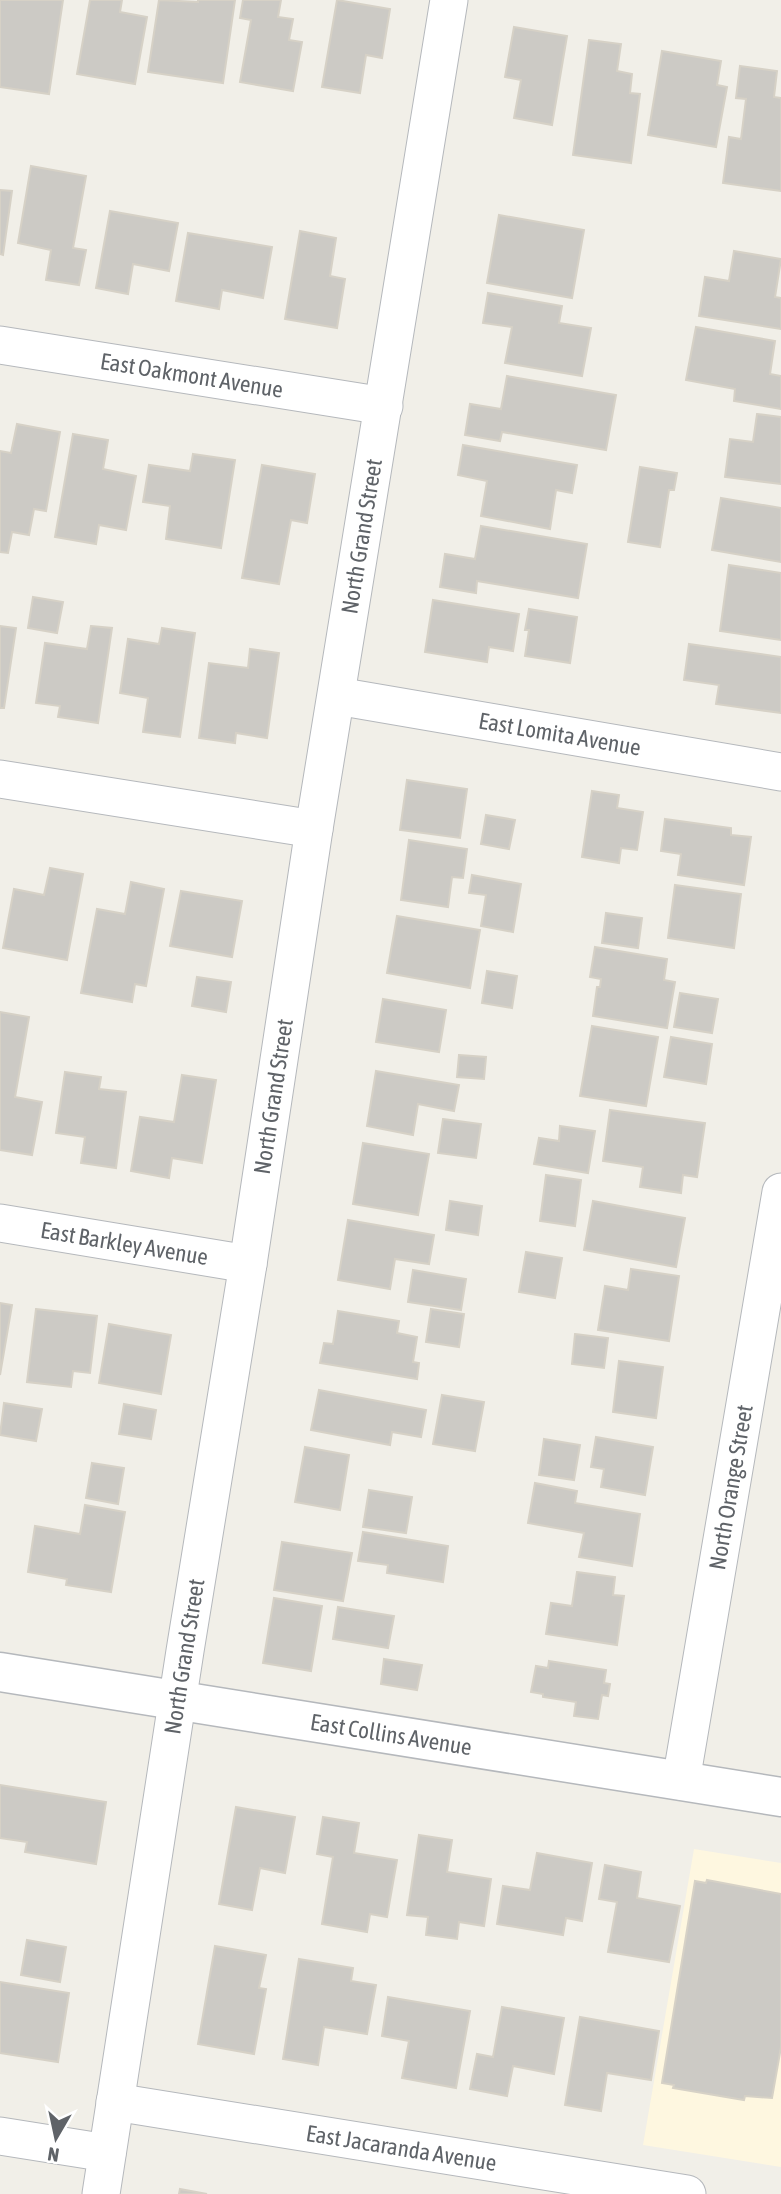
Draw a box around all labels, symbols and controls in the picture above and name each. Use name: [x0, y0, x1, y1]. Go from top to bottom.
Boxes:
street label: East Oakmont Avenue: [98, 348, 285, 403]
street label: North Grand Street: [336, 457, 387, 616]
street label: East Lomita Avenue: [477, 707, 643, 761]
street label: North Grand Street: [249, 1017, 298, 1176]
street label: East Barkley Avenue: [39, 1217, 210, 1270]
street label: North Orange Street: [704, 1403, 758, 1572]
street label: North Grand Street: [159, 1577, 210, 1736]
street label: East Collins Avenue: [308, 1709, 474, 1760]
north arrow: [21, 2103, 91, 2173]
street label: East Jacaranda Avenue: [304, 2120, 498, 2176]
text: N: [46, 2143, 61, 2167]

